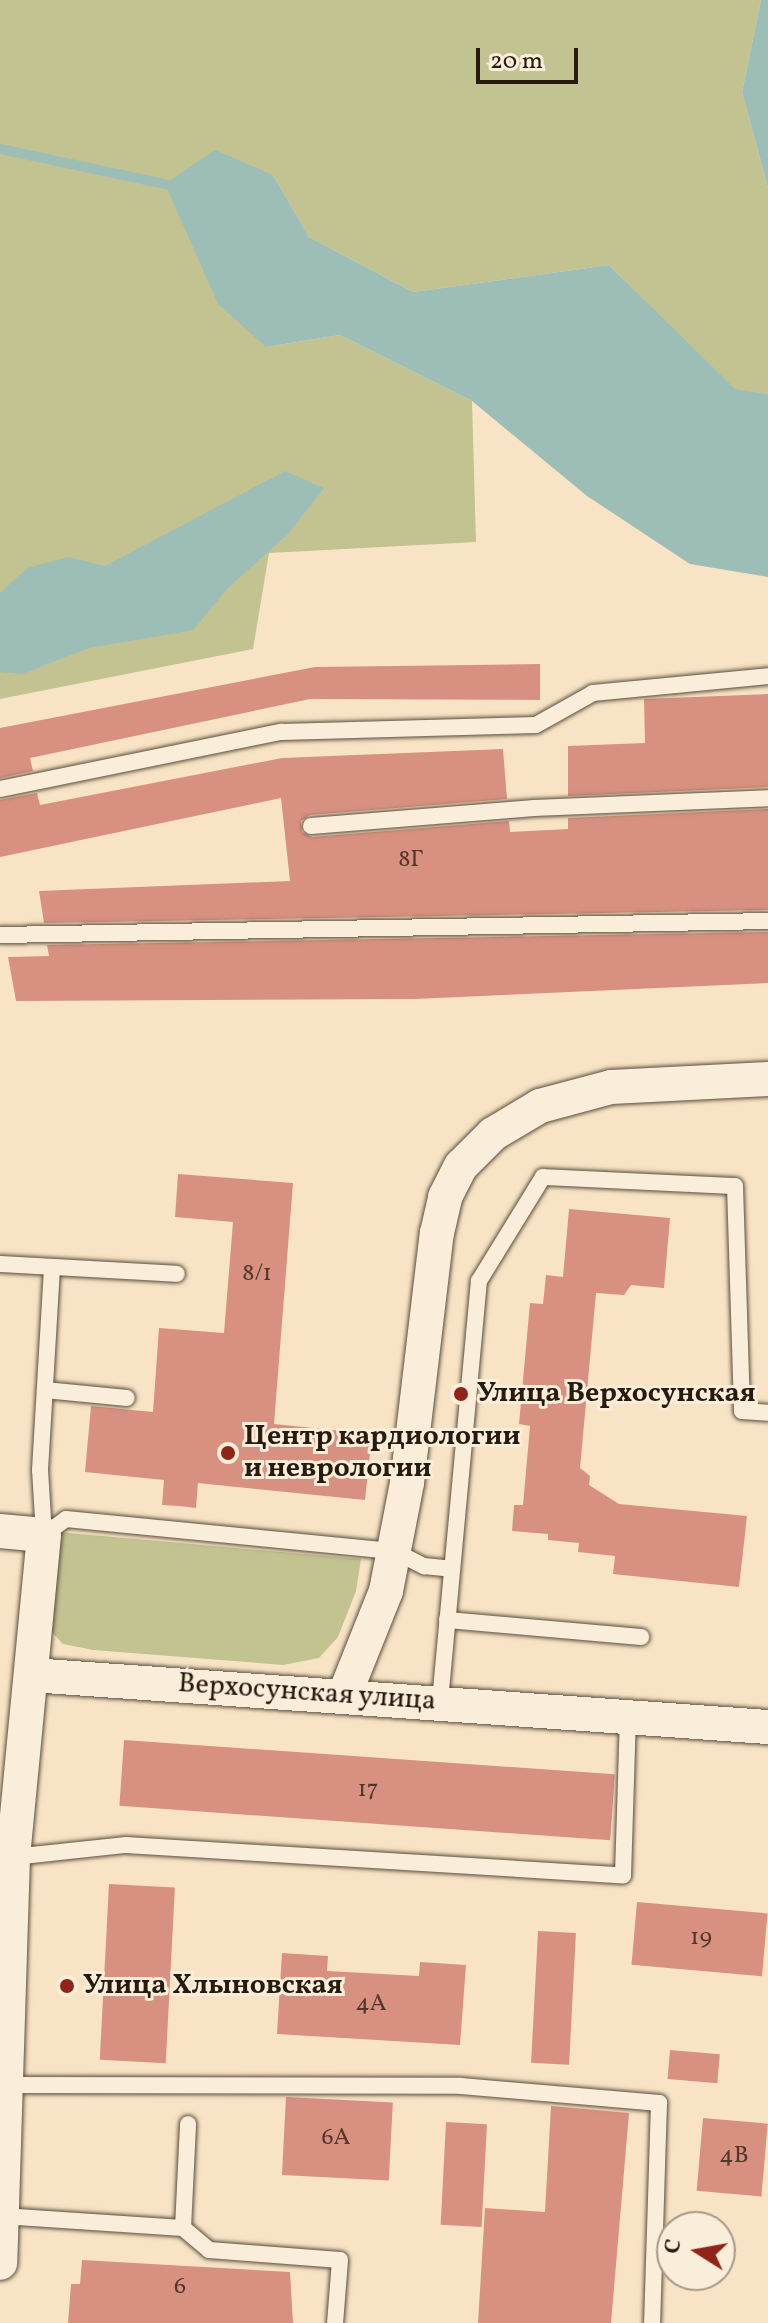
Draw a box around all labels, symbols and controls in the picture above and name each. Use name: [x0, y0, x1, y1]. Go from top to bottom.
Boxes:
scale bar: [480, 32, 582, 82]
text: 20 m: [490, 45, 543, 79]
house number: 8Г: [398, 847, 424, 875]
house number: 8/1: [242, 1261, 272, 1289]
place label: Улица Верхосунская: [477, 1377, 756, 1411]
marker: Улица Верхосунская: [452, 1385, 470, 1403]
place label: Центр кардиологии и неврологии: [244, 1420, 520, 1486]
marker: Центр кардиологии и неврологии: [219, 1444, 237, 1462]
street label: Верхосунская улица: [176, 1667, 438, 1719]
house number: 17: [358, 1777, 378, 1805]
house number: 19: [690, 1925, 712, 1953]
place label: Улица Хлыновская: [83, 1969, 343, 2003]
marker: Улица Хлыновская: [58, 1977, 76, 1995]
house number: 4А: [355, 1991, 387, 2019]
house number: 6А: [321, 2125, 351, 2153]
house number: 4В: [719, 2143, 749, 2171]
north arrow: [656, 2211, 736, 2291]
text: С: [657, 2237, 690, 2257]
house number: 6: [174, 2274, 186, 2302]

